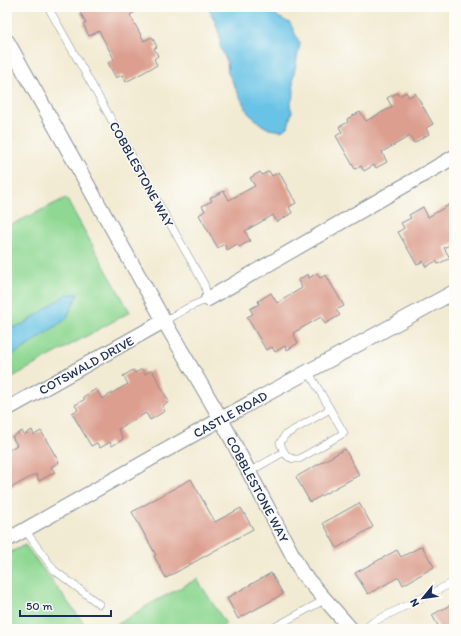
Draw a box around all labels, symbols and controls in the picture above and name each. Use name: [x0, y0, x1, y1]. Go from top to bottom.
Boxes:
street label: COBBLESTONE WAY: [106, 119, 177, 230]
street label: COTSWALD DRIVE: [36, 333, 136, 398]
street label: CASTLE ROAD: [191, 388, 270, 441]
street label: COBBLESTONE WAY: [223, 434, 292, 545]
north arrow: [403, 578, 443, 618]
scale bar: [20, 592, 111, 618]
text: N: [407, 596, 422, 609]
text: 50 m: [26, 599, 52, 613]

